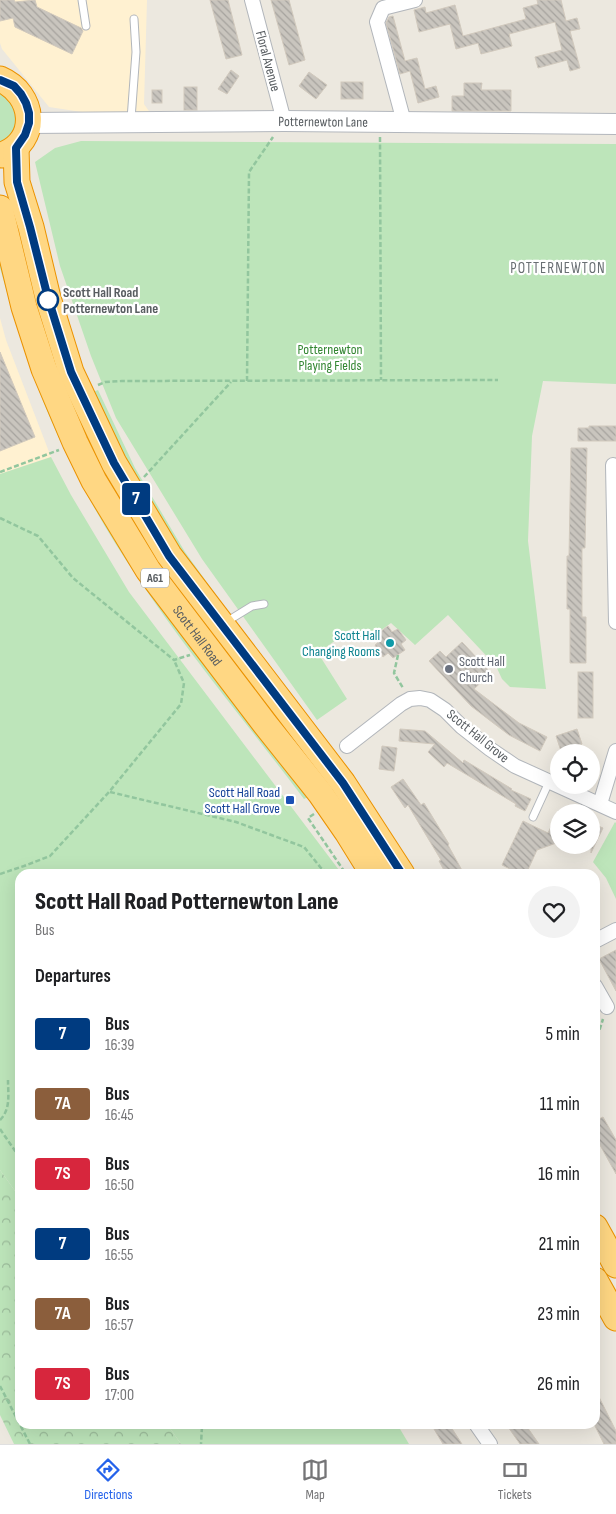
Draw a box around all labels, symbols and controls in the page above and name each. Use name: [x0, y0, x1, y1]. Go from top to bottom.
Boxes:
street label: Floral Avenue: [252, 29, 284, 93]
street label: Potternewton Lane: [278, 112, 368, 130]
district label: POTTERNEWTON: [510, 259, 606, 278]
place label: Scott Hall Road Potternewton Lane: [63, 284, 158, 317]
marker: Scott Hall Road Potternewton Lane: [37, 289, 59, 311]
park label: Potternewton Playing Fields: [297, 341, 363, 374]
line badge: 7: [120, 483, 152, 515]
text: 7: [132, 488, 140, 509]
road number: A61: [141, 568, 169, 588]
street label: Scott Hall Road: [169, 602, 226, 669]
place label: Scott Hall Changing Rooms: [302, 627, 380, 660]
marker: Scott Hall Changing Rooms: [384, 637, 396, 649]
place label: Scott Hall Church: [459, 653, 505, 686]
marker: Scott Hall Church: [443, 663, 455, 675]
street label: Scott Hall Grove: [443, 706, 513, 766]
map controls: [550, 744, 600, 854]
button: locate: [550, 744, 600, 794]
place label: Scott Hall Road Scott Hall Grove: [205, 784, 280, 817]
marker: Scott Hall Road Scott Hall Grove: [284, 794, 296, 806]
button: layers: [550, 804, 600, 854]
button: heart: [528, 886, 580, 938]
text: Scott Hall Road Potternewton Lane: [35, 887, 339, 916]
text: Bus: [35, 921, 55, 940]
text: Departures: [35, 965, 111, 988]
text: Bus: [105, 1013, 130, 1036]
text: 7: [59, 1023, 66, 1044]
text: 5 min: [545, 1023, 580, 1046]
text: 16:39: [105, 1036, 134, 1055]
text: Bus: [105, 1083, 130, 1106]
text: 7A: [55, 1093, 70, 1114]
text: 11 min: [540, 1093, 580, 1116]
text: 16:45: [105, 1106, 134, 1125]
text: Bus: [105, 1153, 130, 1176]
text: 7S: [54, 1163, 71, 1184]
text: 16 min: [538, 1163, 580, 1186]
text: 16:50: [105, 1176, 134, 1195]
text: Bus: [105, 1223, 130, 1246]
text: 7: [59, 1233, 66, 1254]
text: 21 min: [539, 1233, 580, 1256]
text: 16:55: [105, 1246, 133, 1265]
text: Bus: [105, 1293, 130, 1316]
text: 7A: [55, 1303, 70, 1324]
text: 23 min: [537, 1303, 580, 1326]
text: 16:57: [105, 1316, 133, 1335]
text: Bus: [105, 1363, 130, 1386]
text: 7S: [54, 1373, 71, 1394]
text: 26 min: [537, 1373, 580, 1396]
text: 17:00: [105, 1386, 134, 1405]
tab: Directions: [84, 1456, 132, 1503]
tab: Map: [301, 1456, 329, 1503]
tab: Tickets: [498, 1456, 532, 1503]

